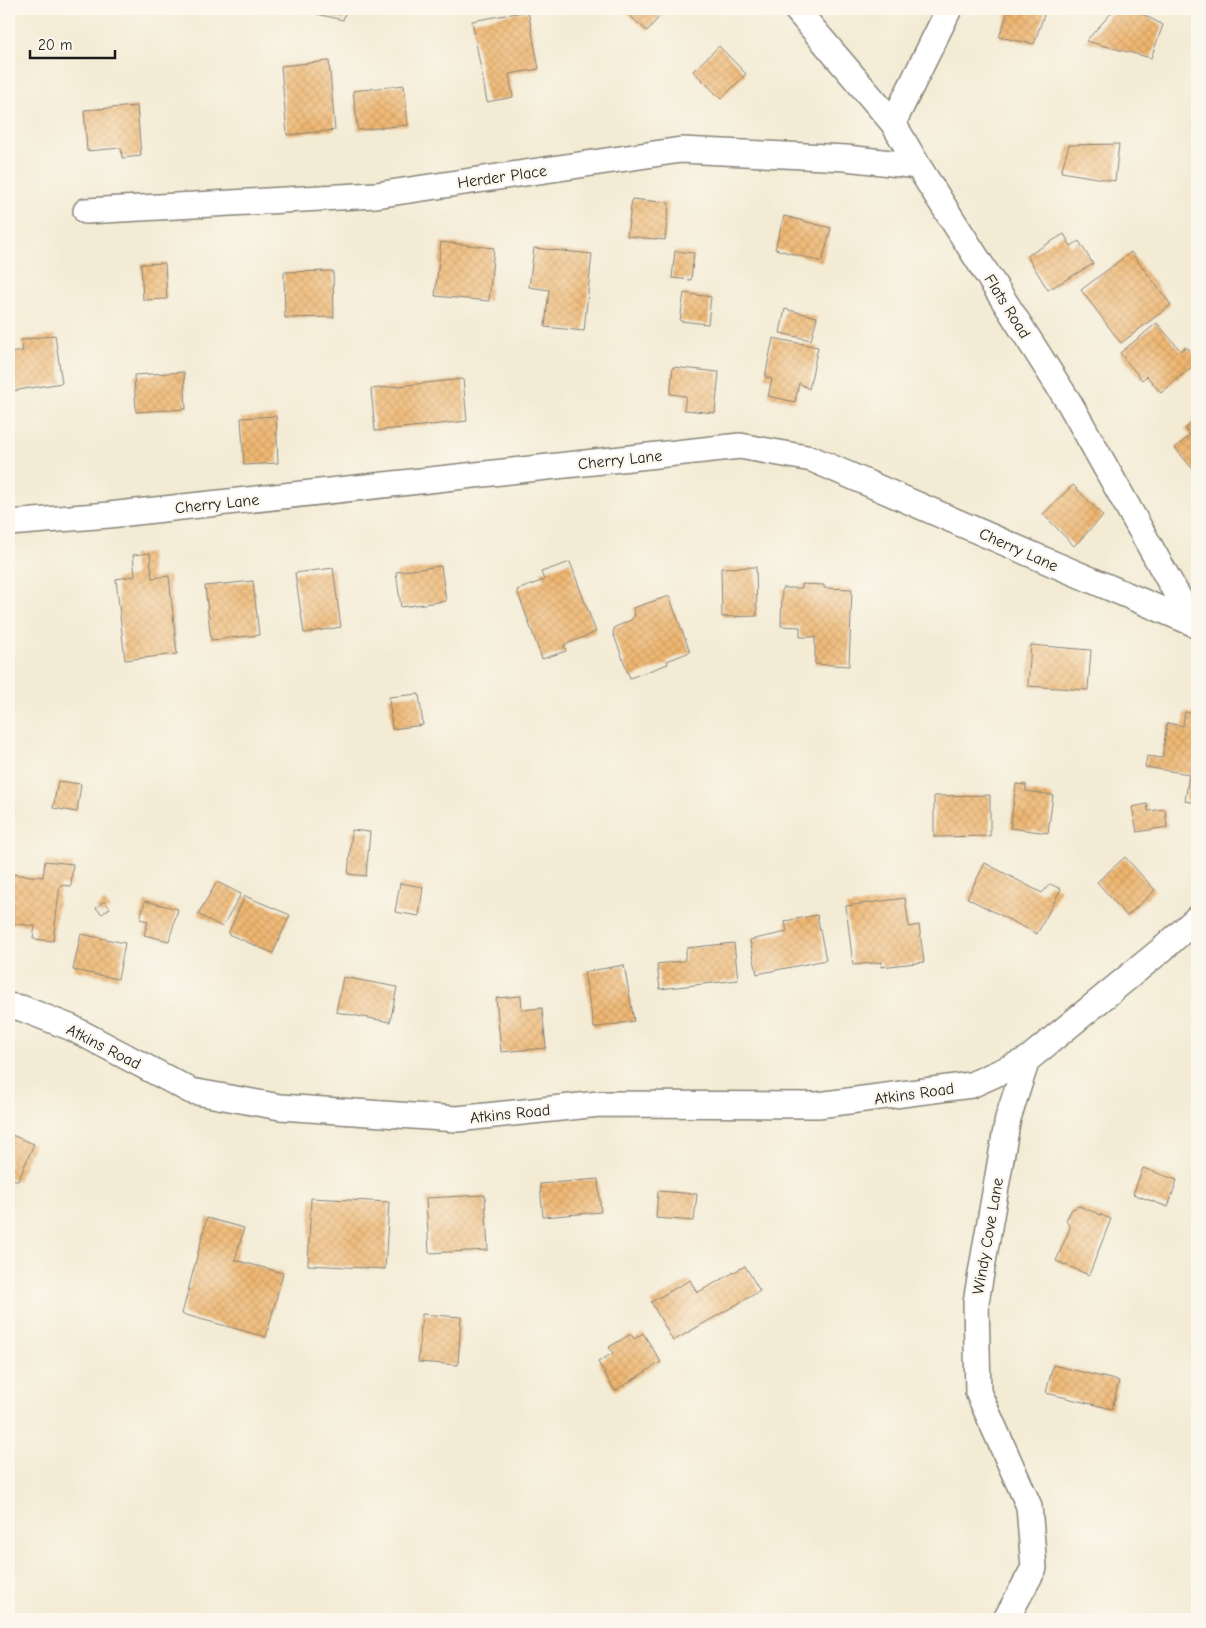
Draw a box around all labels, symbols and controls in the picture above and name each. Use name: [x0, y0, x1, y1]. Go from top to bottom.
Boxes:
scale bar: [30, 28, 115, 60]
text: 20 m: [38, 36, 72, 54]
street label: Herder Place: [456, 162, 548, 192]
street label: Flats Road: [980, 271, 1034, 342]
street label: Cherry Lane: [577, 447, 663, 473]
street label: Cherry Lane: [174, 491, 260, 517]
street label: Cherry Lane: [976, 525, 1061, 575]
street label: Atkins Road: [64, 1021, 144, 1073]
street label: Atkins Road: [873, 1079, 955, 1109]
street label: Atkins Road: [469, 1101, 551, 1127]
street label: Windy Cove Lane: [969, 1176, 1007, 1296]

